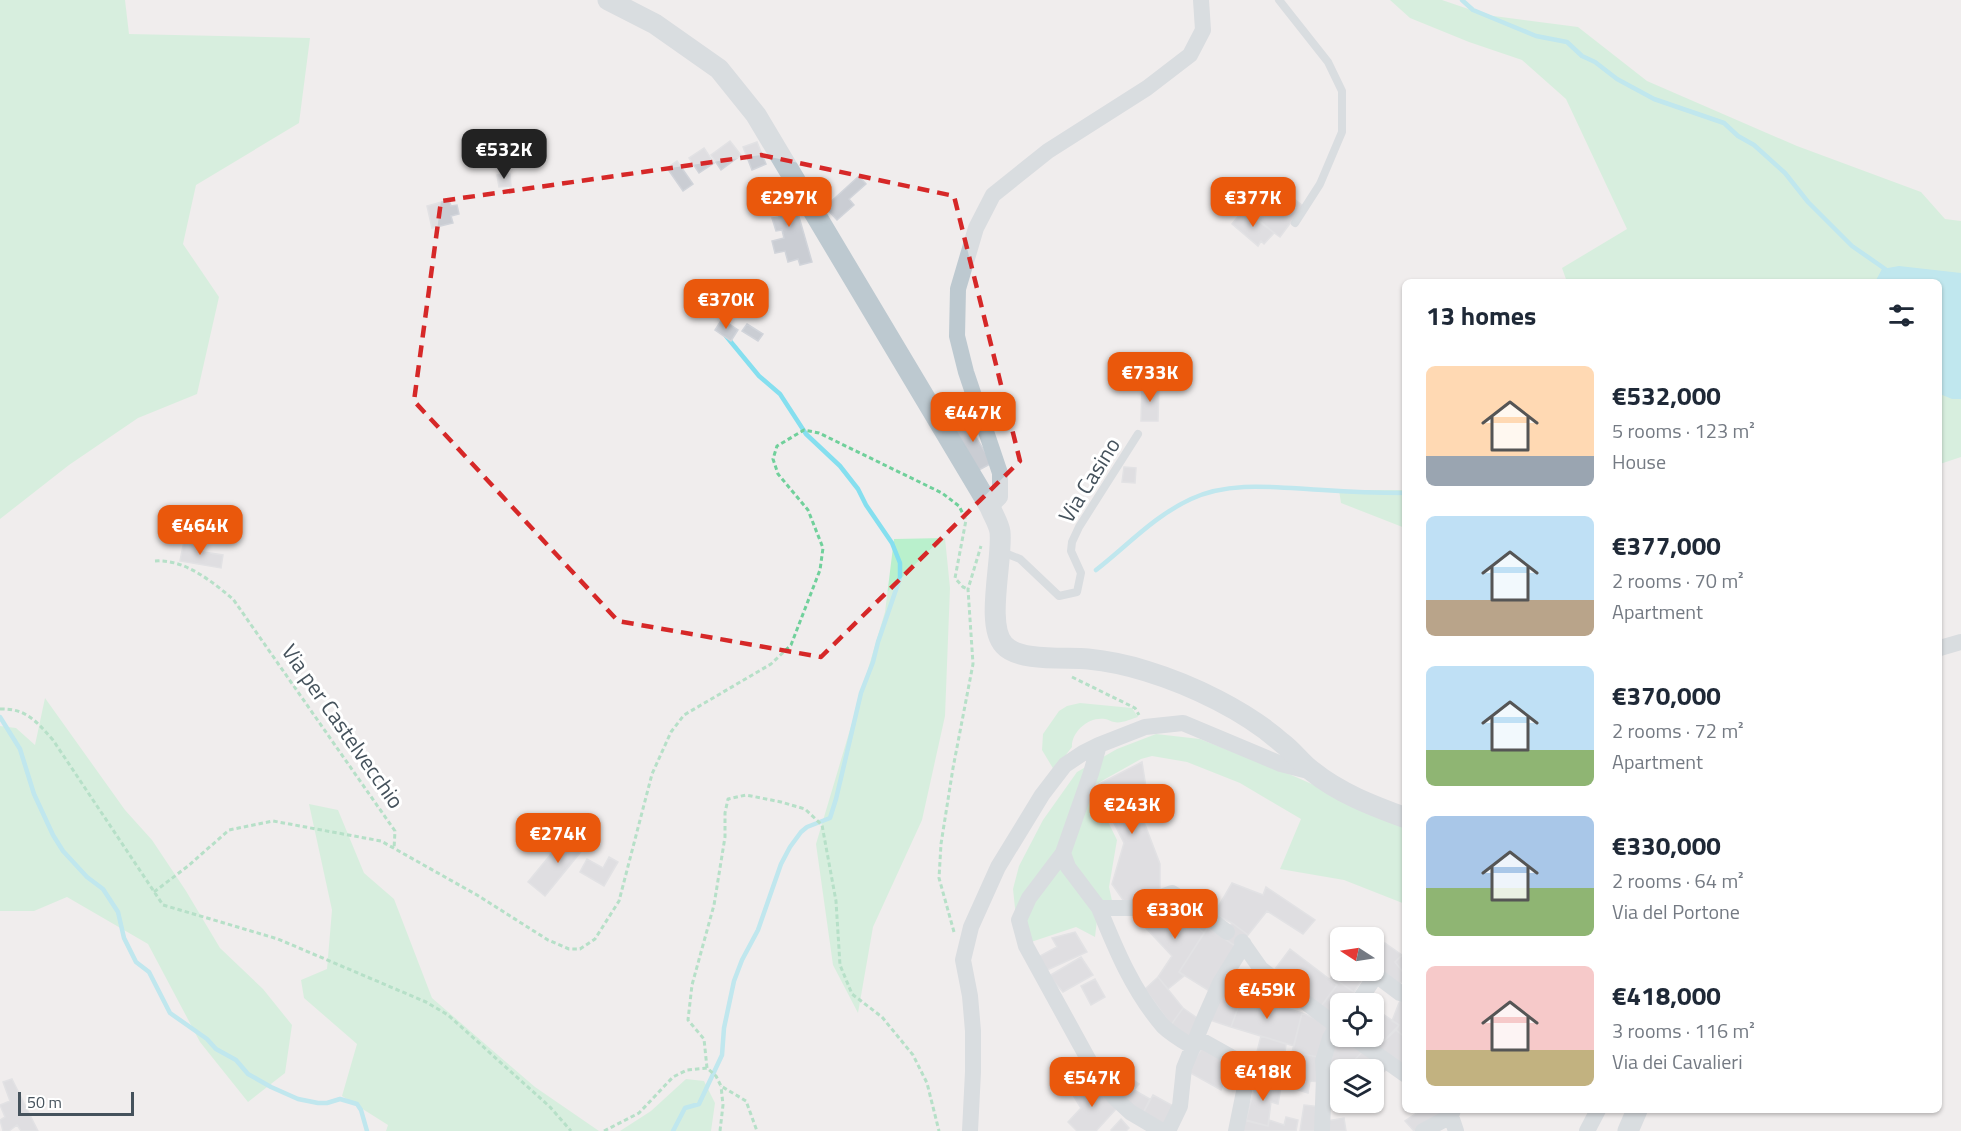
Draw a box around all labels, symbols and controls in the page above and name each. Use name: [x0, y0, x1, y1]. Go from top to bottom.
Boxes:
pin: €532K: [462, 129, 546, 180]
text: €532K: [476, 133, 532, 164]
pin: €297K: [747, 177, 831, 228]
pin: €377K: [1211, 177, 1295, 228]
text: €297K: [761, 181, 817, 212]
text: €377K: [1225, 181, 1281, 212]
pin: €370K: [684, 279, 768, 330]
text: €370K: [698, 283, 754, 314]
text: 13 homes: [1426, 296, 1536, 335]
icon: filters: [1885, 299, 1918, 332]
pin: €733K: [1108, 352, 1192, 403]
text: €733K: [1122, 356, 1178, 387]
text: €532,000: [1612, 376, 1721, 415]
icon: home: [1474, 390, 1546, 462]
pin: €447K: [931, 392, 1015, 443]
text: €447K: [945, 396, 1001, 427]
text: 5 rooms · 123 m²: [1612, 415, 1755, 446]
street label: Via Casino: [1049, 431, 1129, 529]
text: House: [1612, 446, 1666, 477]
pin: €464K: [158, 505, 242, 556]
text: €464K: [172, 509, 228, 540]
text: €377,000: [1612, 526, 1721, 565]
icon: home: [1474, 540, 1546, 612]
text: 2 rooms · 70 m²: [1612, 565, 1744, 596]
text: Apartment: [1612, 596, 1703, 627]
street label: Via per Castelvecchio: [273, 637, 413, 815]
text: €370,000: [1612, 676, 1721, 715]
icon: home: [1474, 690, 1546, 762]
text: 2 rooms · 72 m²: [1612, 715, 1744, 746]
text: Apartment: [1612, 746, 1703, 777]
pin: €243K: [1090, 784, 1174, 835]
text: €243K: [1104, 788, 1160, 819]
pin: €274K: [516, 813, 600, 864]
text: €274K: [530, 817, 586, 848]
text: €330,000: [1612, 826, 1721, 865]
icon: home: [1474, 840, 1546, 912]
text: 2 rooms · 64 m²: [1612, 865, 1744, 896]
pin: €330K: [1133, 889, 1217, 940]
text: €330K: [1147, 893, 1203, 924]
text: Via del Portone: [1612, 896, 1740, 927]
north arrow: [1330, 927, 1384, 981]
map controls: [1330, 927, 1384, 1113]
pin: €459K: [1225, 969, 1309, 1020]
text: €459K: [1239, 973, 1295, 1004]
text: €418,000: [1612, 976, 1721, 1015]
icon: home: [1474, 990, 1546, 1062]
button: locate: [1330, 993, 1384, 1047]
text: 3 rooms · 116 m²: [1612, 1015, 1755, 1046]
text: Via dei Cavalieri: [1612, 1046, 1743, 1077]
pin: €418K: [1221, 1051, 1305, 1102]
text: €418K: [1235, 1055, 1291, 1086]
pin: €547K: [1050, 1057, 1134, 1108]
button: layers: [1330, 1059, 1384, 1113]
text: €547K: [1064, 1061, 1120, 1092]
scale bar: [18, 1089, 134, 1116]
text: 50 m: [27, 1090, 62, 1114]

